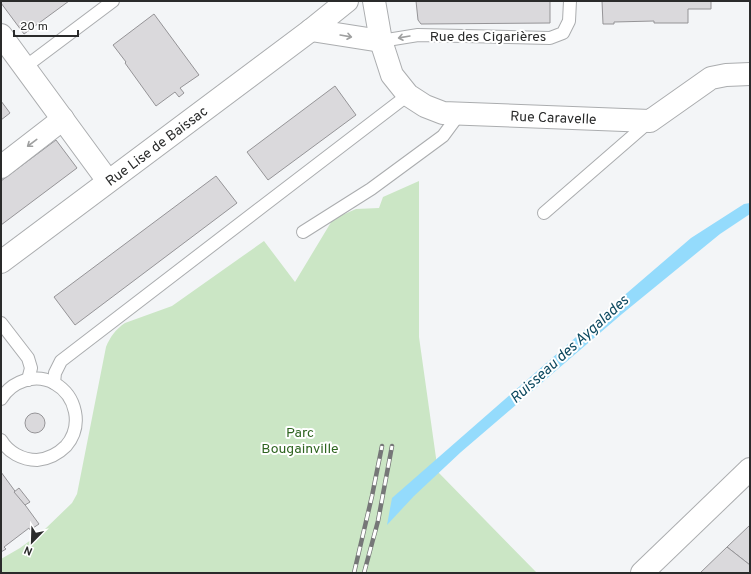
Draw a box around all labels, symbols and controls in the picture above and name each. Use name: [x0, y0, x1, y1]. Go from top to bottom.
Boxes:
scale bar: [14, 12, 78, 38]
text: 20 m: [20, 19, 48, 35]
street label: Rue des Cigarières: [430, 29, 546, 46]
one-way arrow: [339, 32, 352, 40]
one-way arrow: [398, 34, 411, 42]
street label: Rue Lise de Baissac: [103, 103, 212, 191]
street label: Rue Caravelle: [510, 109, 597, 129]
one-way arrow: [27, 139, 38, 147]
water label: Ruisseau des Aygalades: [507, 292, 633, 408]
park label: Parc Bougainville: [261, 425, 339, 458]
north arrow: [12, 522, 52, 562]
text: N: [22, 542, 35, 558]

